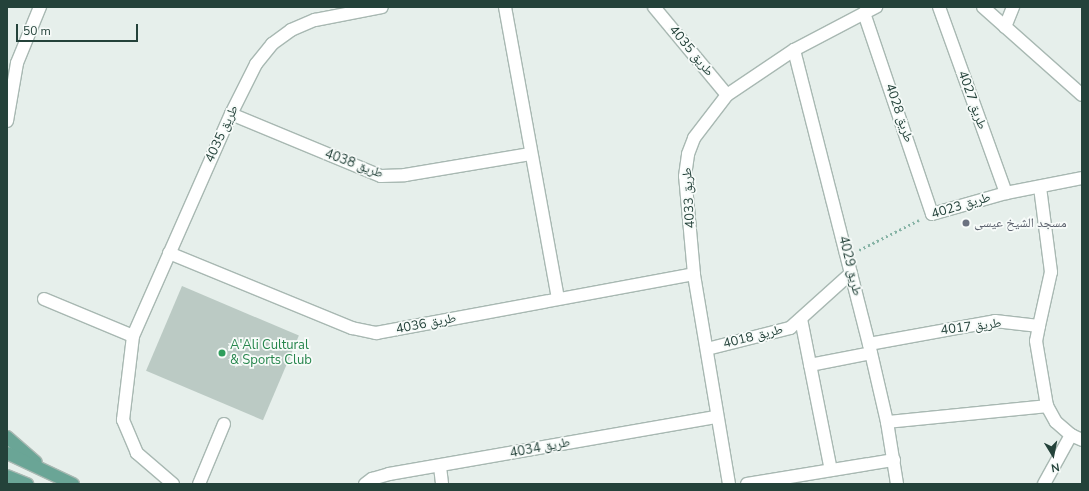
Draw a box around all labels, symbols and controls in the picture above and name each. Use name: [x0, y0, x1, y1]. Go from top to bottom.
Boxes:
scale bar: [18, 16, 140, 42]
text: 50 m: [23, 23, 51, 39]
street label: طريق 4035: [665, 23, 717, 79]
street label: طريق 4027: [954, 69, 990, 131]
street label: طريق 4028: [882, 82, 916, 144]
street label: طريق 4035: [202, 103, 242, 165]
street label: طريق 4038: [323, 146, 385, 182]
street label: طريق 4033: [680, 167, 698, 229]
street label: طريق 4023: [929, 190, 993, 222]
place label: مسجد الشيخ عيسى: [974, 215, 1067, 231]
marker: مسجد الشيخ عيسى: [961, 218, 971, 228]
street label: طريق 4029: [835, 234, 865, 298]
street label: طريق 4036: [394, 311, 458, 337]
street label: طريق 4017: [940, 316, 1002, 338]
street label: طريق 4018: [721, 322, 785, 352]
place label: A'Ali Cultural & Sports Club: [230, 338, 312, 369]
marker: A'Ali Cultural & Sports Club: [217, 348, 227, 358]
street label: طريق 4034: [508, 435, 572, 461]
north arrow: [1033, 435, 1073, 475]
text: N: [1050, 459, 1061, 475]

